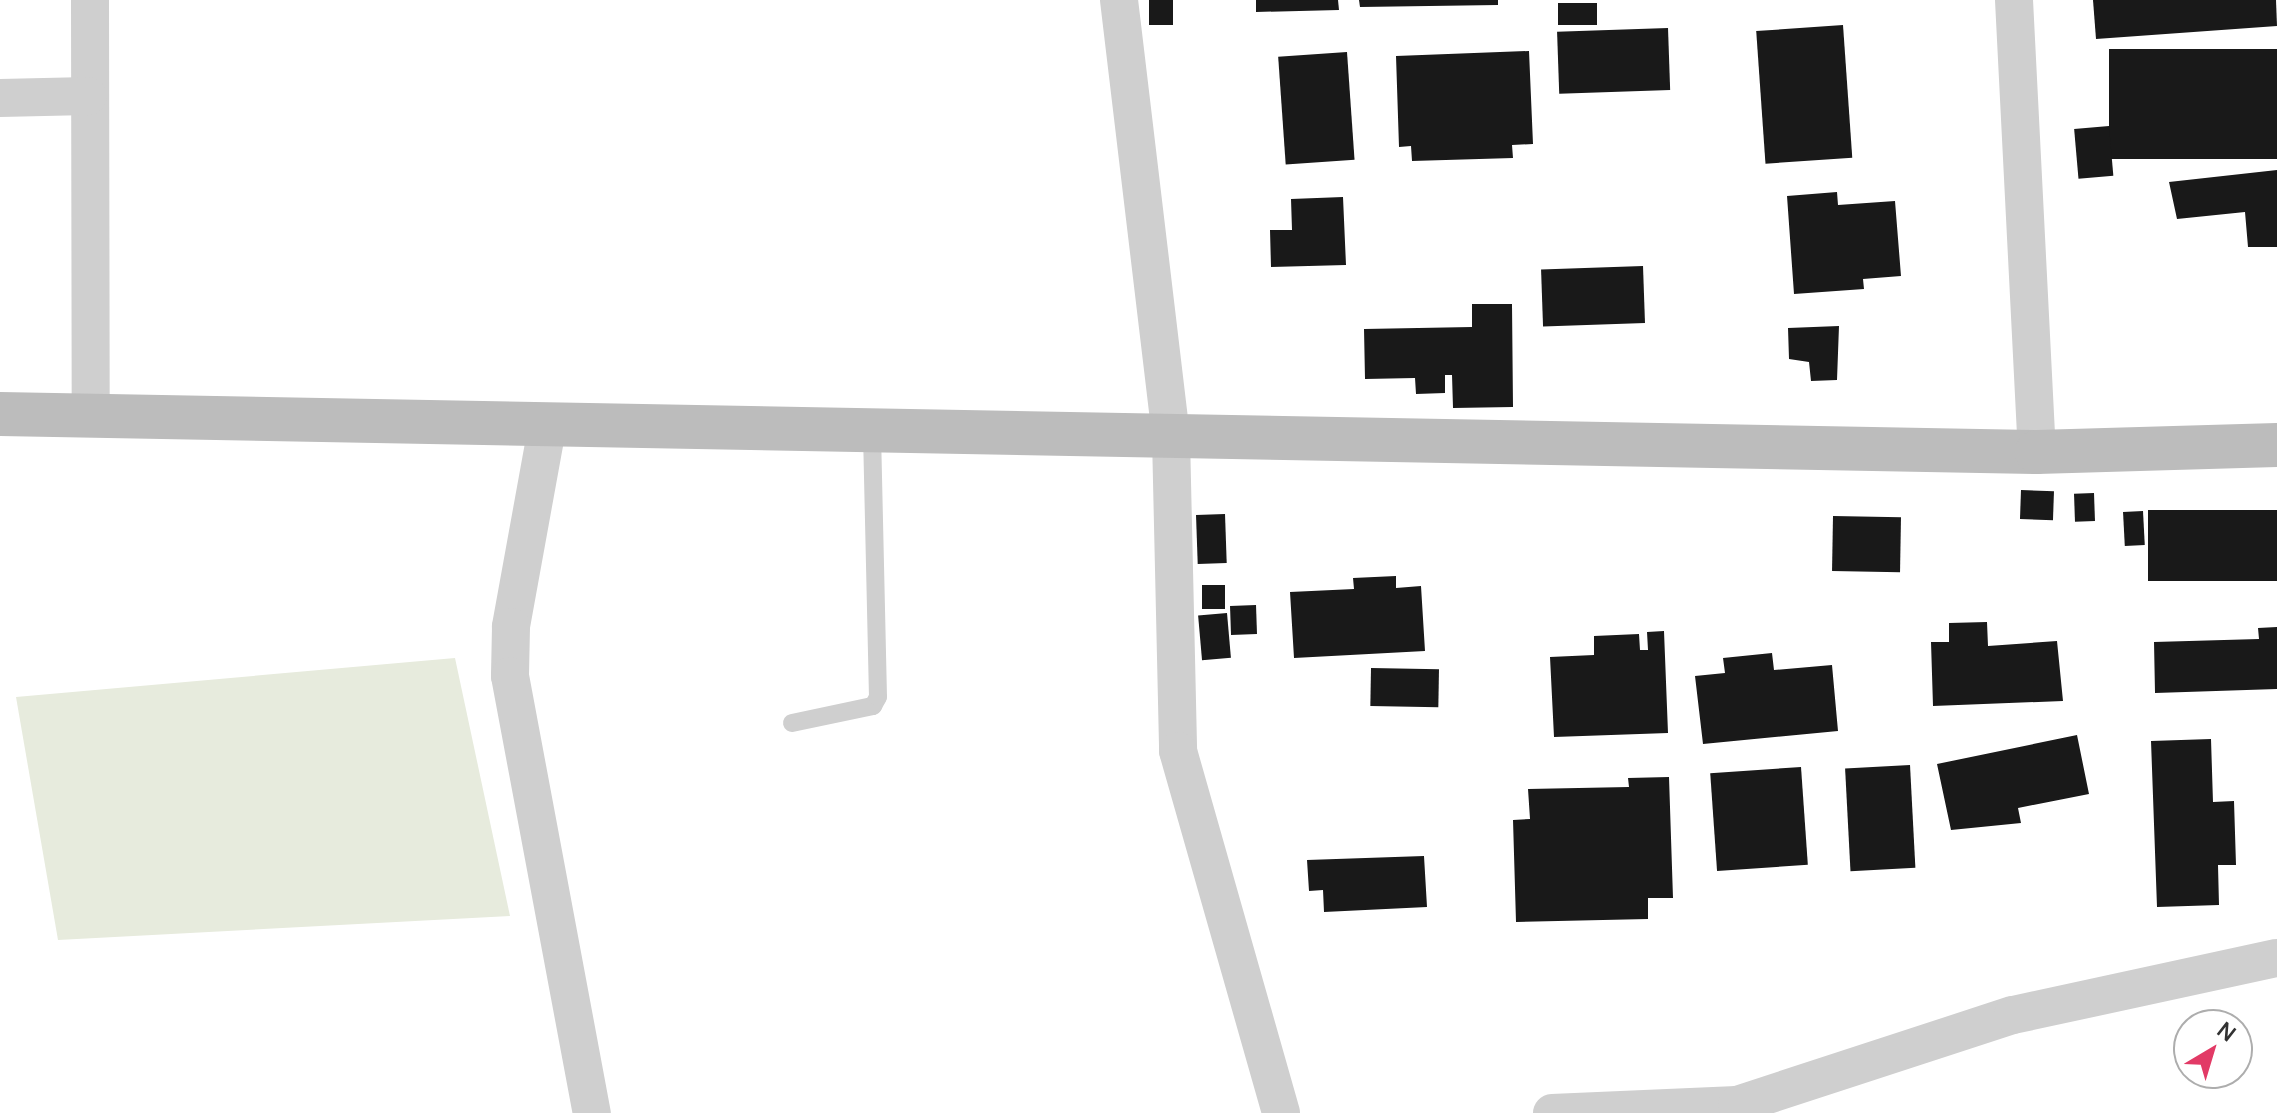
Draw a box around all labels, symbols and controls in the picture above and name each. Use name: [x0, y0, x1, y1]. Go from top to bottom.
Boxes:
north arrow: [2173, 1009, 2253, 1089]
text: N: [2211, 1015, 2242, 1048]

